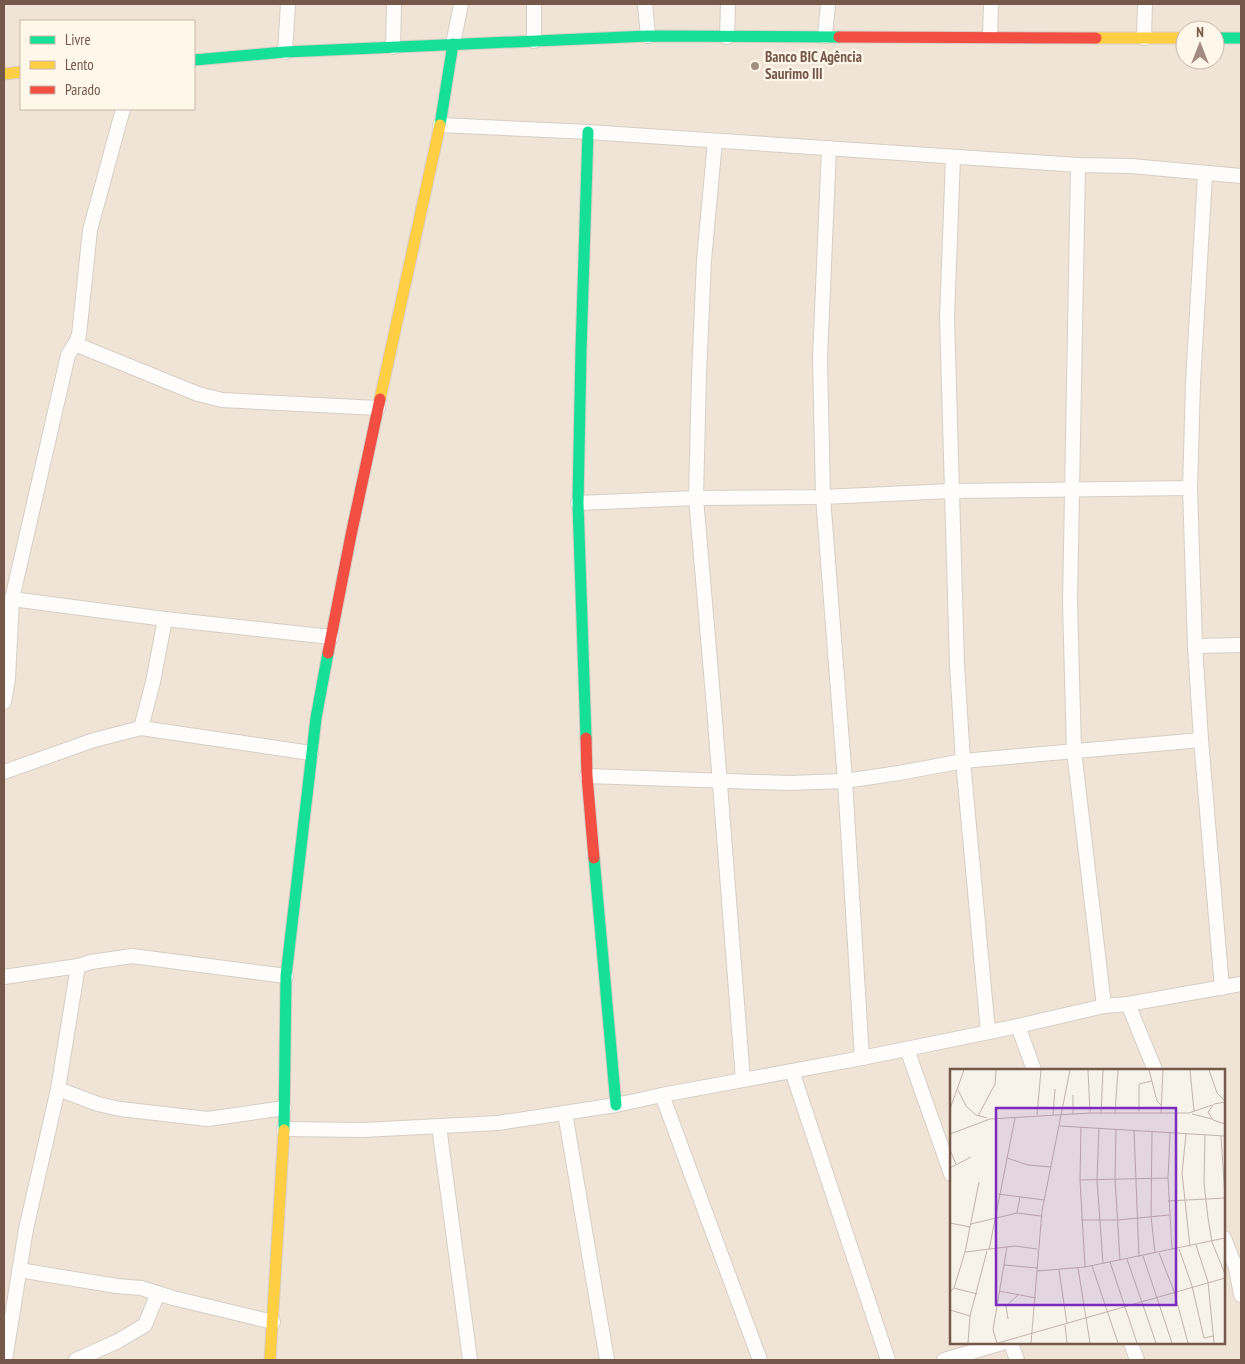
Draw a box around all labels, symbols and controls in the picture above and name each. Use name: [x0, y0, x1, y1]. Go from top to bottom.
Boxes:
legend: [20, 20, 195, 110]
north arrow: [1175, 20, 1225, 70]
text: N: [1196, 23, 1204, 41]
text: Livre: [65, 30, 91, 49]
place label: Banco BIC Agência Saurimo III: [765, 47, 862, 83]
text: Lento: [65, 55, 94, 74]
marker: Banco BIC Agência Saurimo III: [749, 60, 761, 72]
text: Parado: [65, 80, 100, 99]
inset map: [950, 1069, 1225, 1344]

